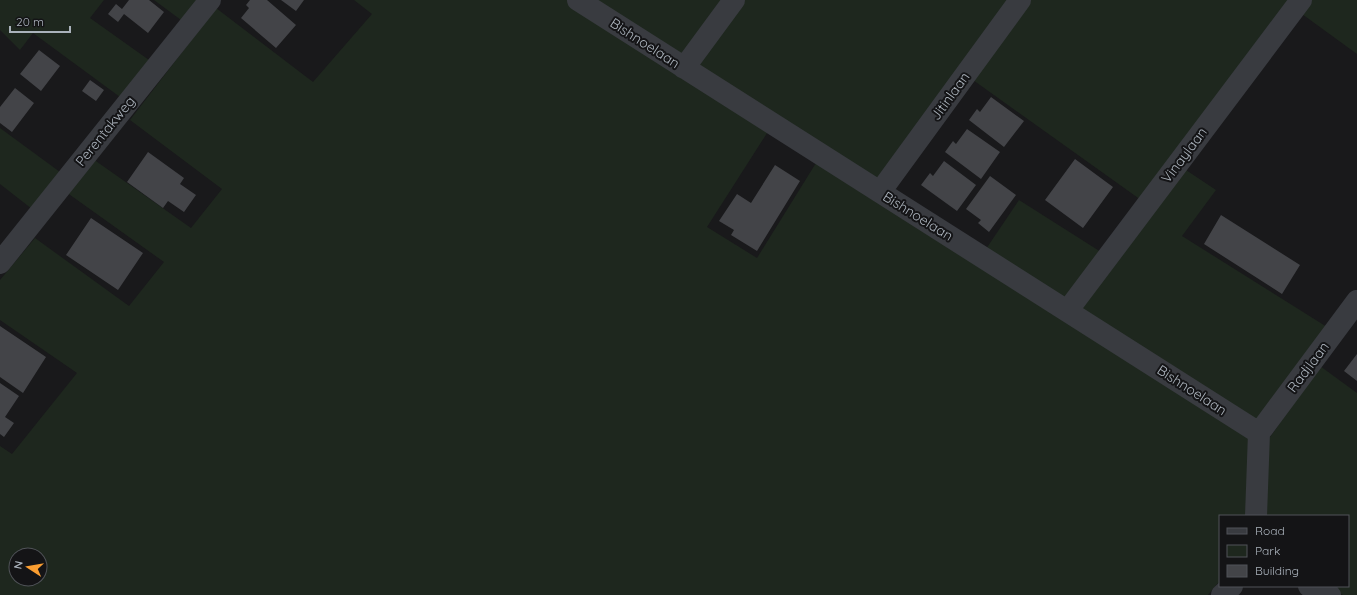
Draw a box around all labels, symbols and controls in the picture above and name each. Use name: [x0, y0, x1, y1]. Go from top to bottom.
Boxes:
scale bar: [10, 8, 70, 34]
text: 20 m: [16, 14, 44, 29]
street label: Bishnoelaan: [607, 14, 683, 72]
street label: Jitinlaan: [926, 68, 974, 124]
street label: Perentakweg: [71, 92, 139, 170]
street label: Vinaylaan: [1157, 124, 1211, 186]
street label: Bishnoelaan: [880, 187, 956, 245]
street label: Radjlaan: [1283, 338, 1333, 396]
street label: Bishnoelaan: [1154, 361, 1230, 419]
legend: [1219, 515, 1349, 587]
text: Road: [1255, 523, 1285, 538]
text: Park: [1255, 543, 1280, 558]
north arrow: [8, 547, 48, 587]
text: N: [11, 560, 26, 570]
text: Building: [1255, 563, 1299, 578]

